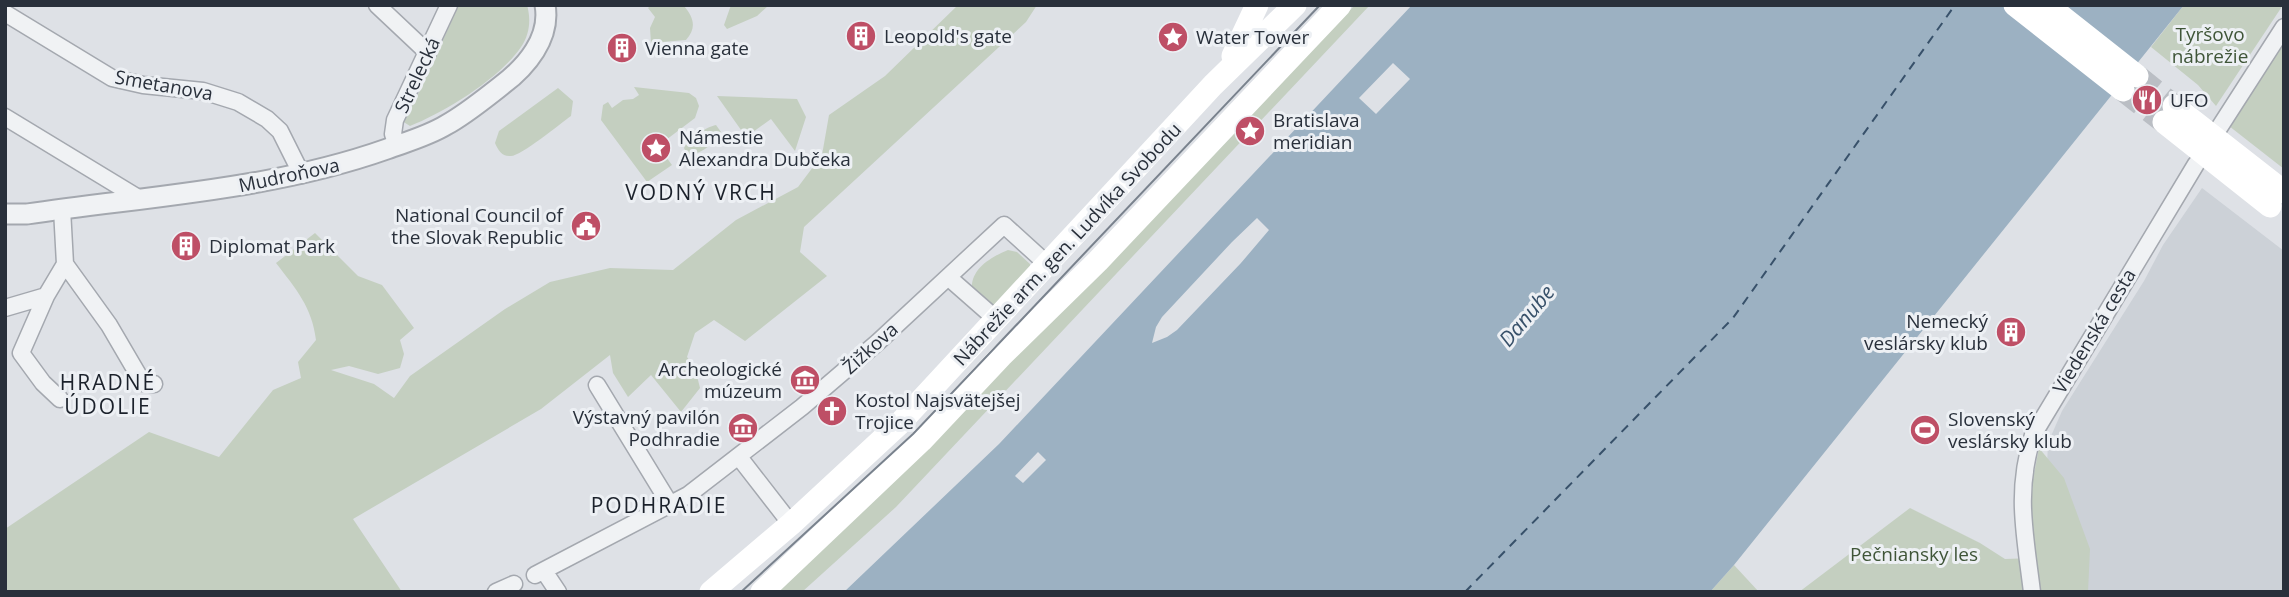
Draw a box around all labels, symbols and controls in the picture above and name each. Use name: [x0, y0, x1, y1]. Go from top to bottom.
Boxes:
building icon: Leopold's gate: [844, 19, 878, 53]
place icon: Water Tower: [1156, 20, 1190, 54]
park label: Tyršovo nábrežie: [2172, 21, 2248, 69]
place label: Leopold's gate: [884, 23, 1012, 49]
place label: Water Tower: [1196, 24, 1310, 50]
building icon: Vienna gate: [605, 31, 639, 65]
street label: Strelecká: [388, 33, 446, 117]
place label: Vienna gate: [645, 35, 749, 61]
street label: Smetanova: [113, 64, 215, 106]
restaurant icon: UFO: [2130, 83, 2164, 117]
place label: UFO: [2170, 87, 2208, 113]
place label: Bratislava meridian: [1273, 107, 1360, 155]
place icon: Bratislava meridian: [1233, 114, 1267, 148]
street label: Nábrežie arm. gen. Ludvíka Svobodu: [947, 117, 1187, 371]
place label: Námestie Alexandra Dubčeka: [679, 124, 851, 172]
place icon: Námestie Alexandra Dubčeka: [639, 131, 673, 165]
street label: Mudroňova: [236, 152, 342, 198]
district label: VODNÝ VRCH: [625, 178, 777, 206]
place label: National Council of the Slovak Republic: [391, 202, 565, 250]
public building icon: National Council of the Slovak Republic: [569, 209, 603, 243]
building icon: Diplomat Park: [169, 229, 203, 263]
place label: Diplomat Park: [209, 233, 335, 259]
street label: Viedenská cesta: [2046, 264, 2142, 398]
water label: Danube: [1492, 279, 1560, 352]
place label: Nemecký veslársky klub: [1864, 308, 1988, 356]
building icon: Nemecký veslársky klub: [1994, 315, 2028, 349]
street label: Žižkova: [837, 316, 903, 380]
place label: Archeologické múzeum: [658, 356, 782, 404]
museum icon: Archeologické múzeum: [788, 363, 822, 397]
district label: HRADNÉ ÚDOLIE: [60, 368, 156, 420]
place label: Kostol Najsvätejšej Trojice: [855, 387, 1021, 435]
church icon: Kostol Najsvätejšej Trojice: [815, 394, 849, 428]
place label: Výstavný pavilón Podhradie: [573, 404, 720, 452]
place label: Slovenský veslársky klub: [1948, 406, 2072, 454]
museum icon: Výstavný pavilón Podhradie: [726, 411, 760, 445]
sports icon: Slovenský veslársky klub: [1908, 413, 1942, 447]
district label: PODHRADIE: [591, 491, 727, 519]
park label: Pečniansky les: [1850, 541, 1978, 567]

